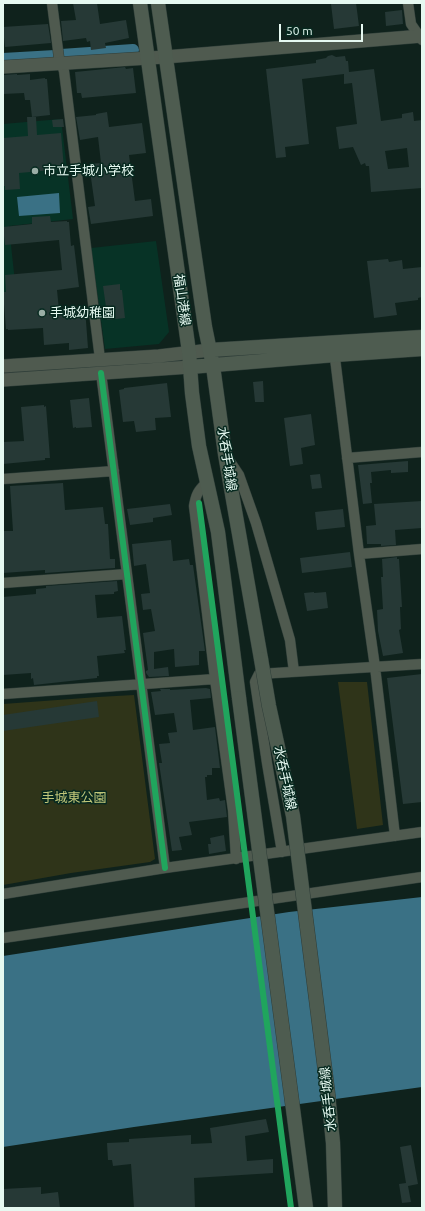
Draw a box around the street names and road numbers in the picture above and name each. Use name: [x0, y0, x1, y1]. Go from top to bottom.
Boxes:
street label: 福山港線: [171, 273, 193, 327]
street label: 水呑手城線: [214, 426, 240, 492]
street label: 水呑手城線: [271, 745, 299, 811]
street label: 水呑手城線: [317, 1066, 339, 1132]

